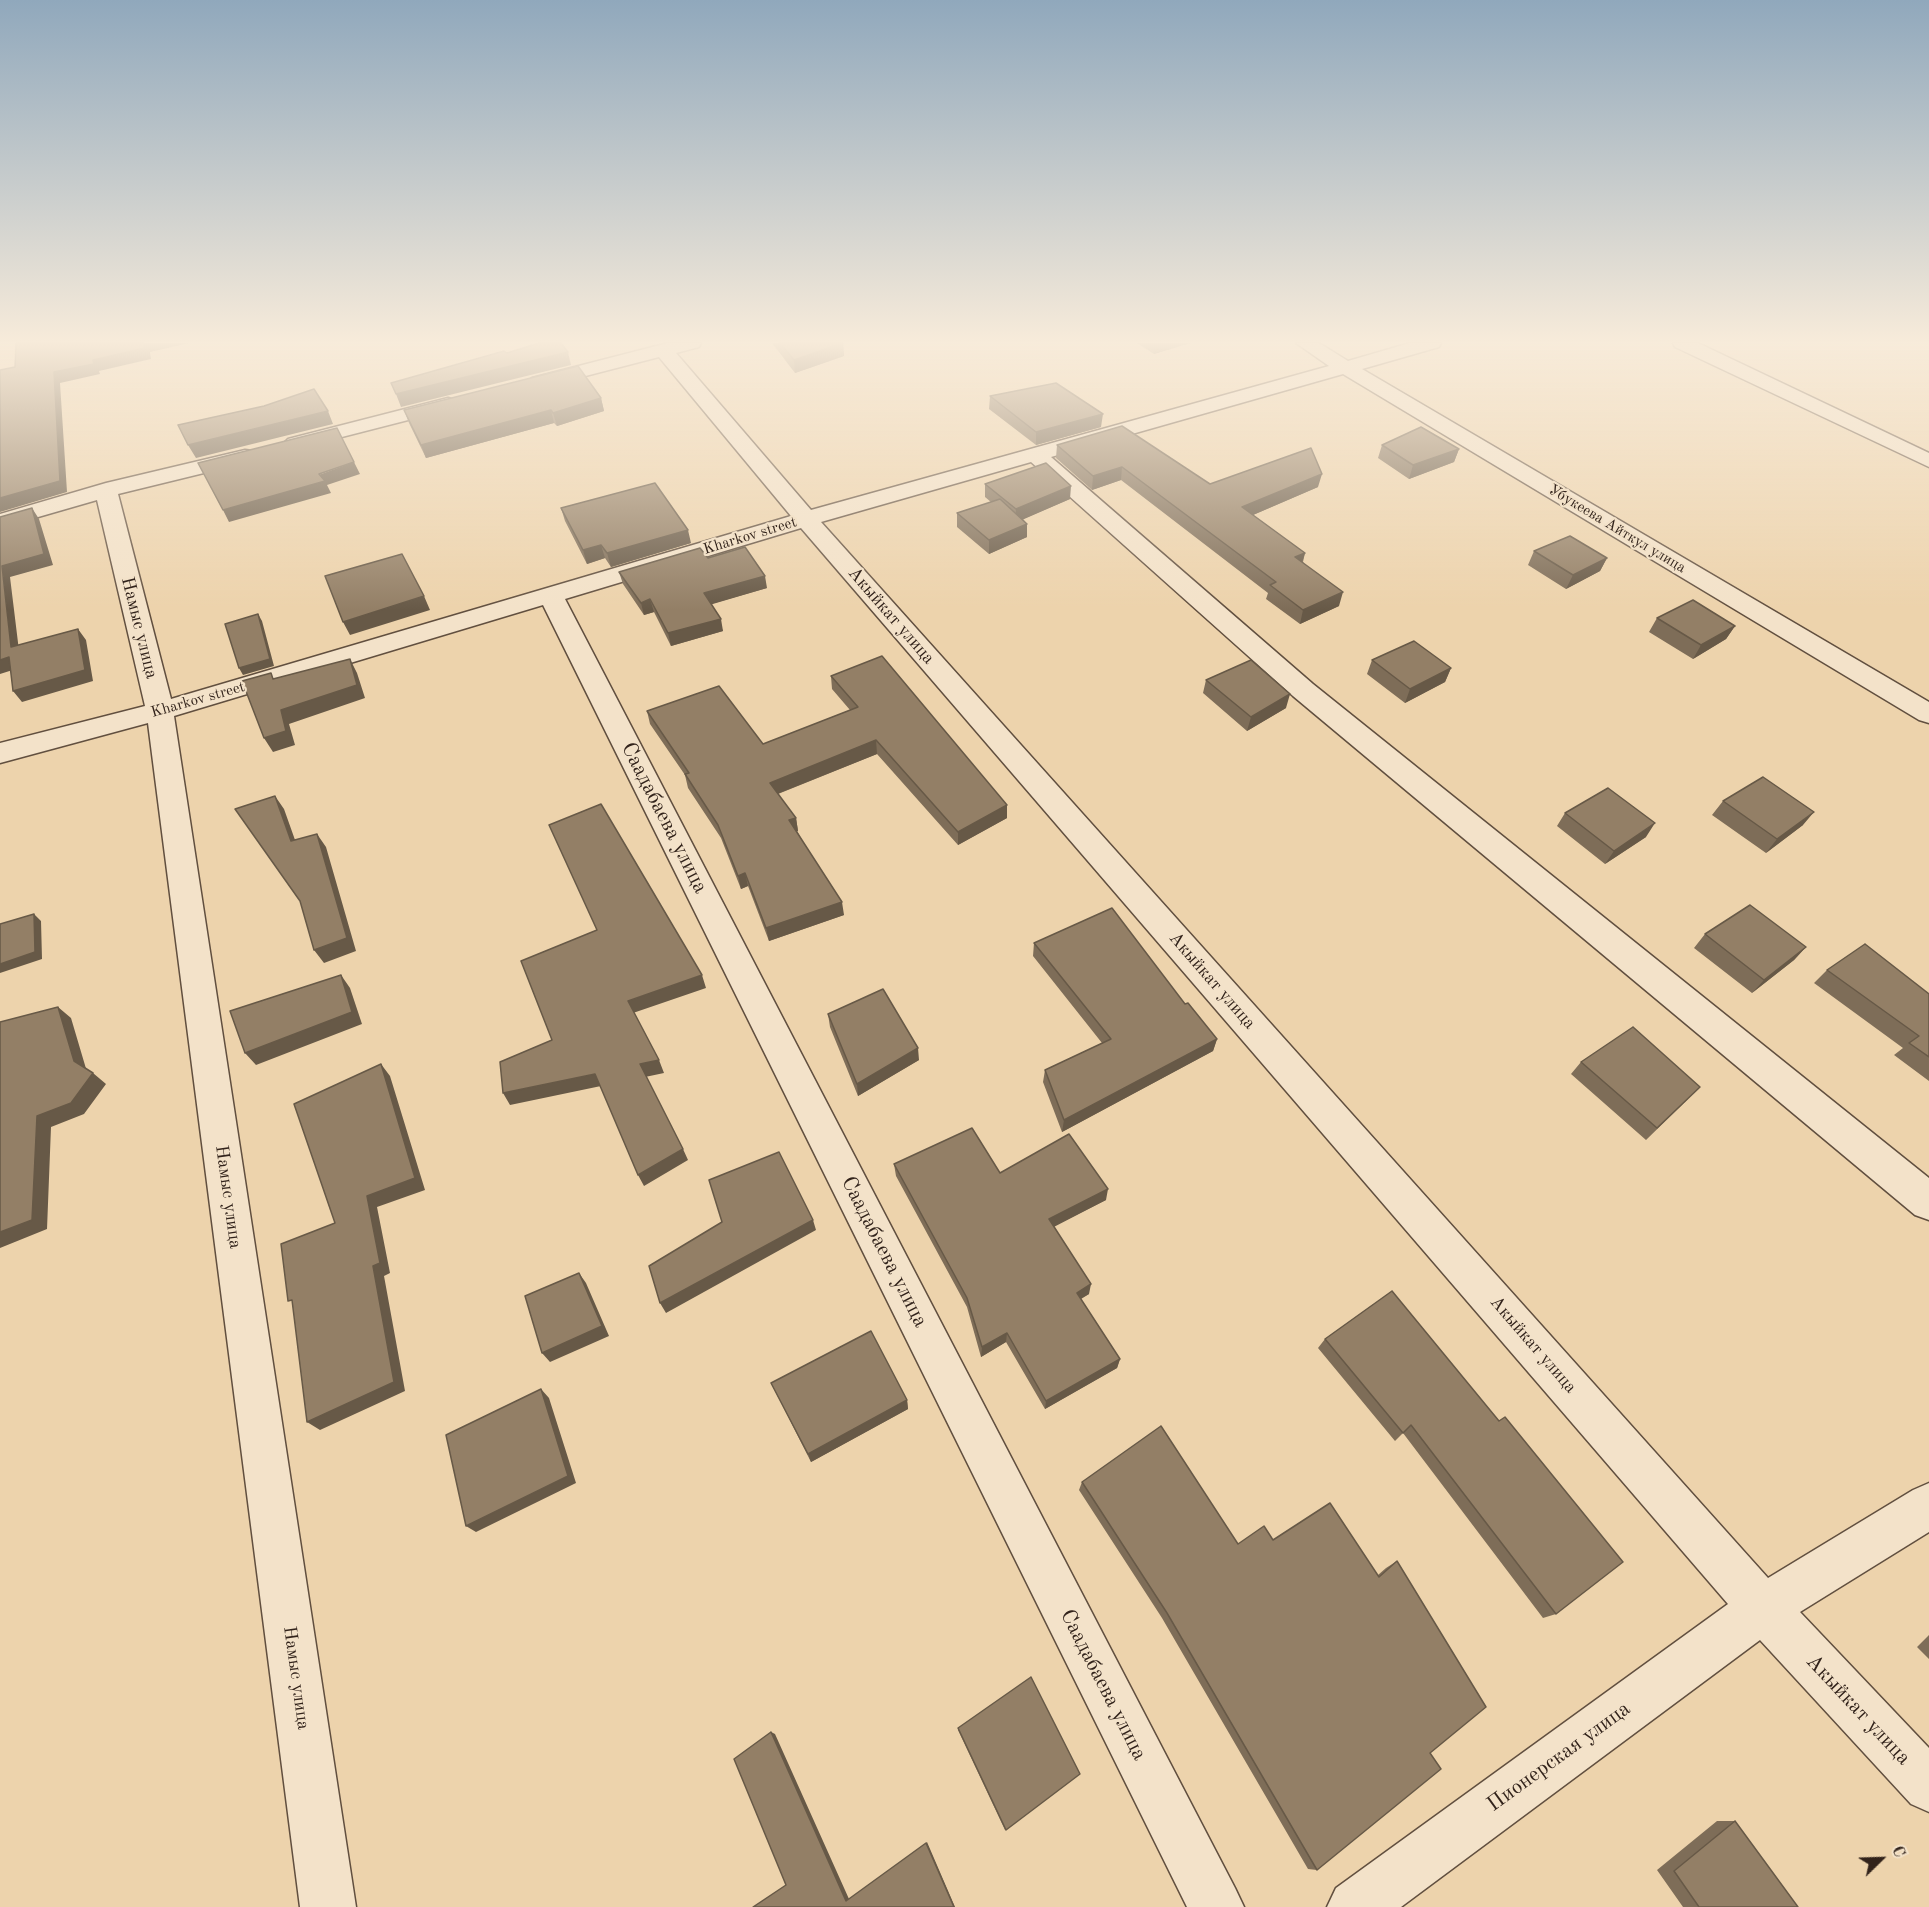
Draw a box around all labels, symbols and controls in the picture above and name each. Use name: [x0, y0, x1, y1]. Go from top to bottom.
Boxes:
street label: Убукеева Айткул улица: [1545, 481, 1689, 577]
street label: Kharkov street: [701, 513, 799, 559]
street label: Акыйкат улица: [843, 563, 939, 669]
street label: Намыс улица: [116, 575, 162, 681]
street label: Kharkov street: [149, 678, 247, 722]
street label: Саадабаева улица: [615, 738, 713, 898]
street label: Акыйкат улица: [1164, 928, 1260, 1034]
street label: Намыс улица: [210, 1144, 246, 1250]
street label: Саадабаева улица: [835, 1172, 933, 1332]
street label: Акыйкат улица: [1485, 1292, 1581, 1398]
street label: Саадабаева улица: [1054, 1605, 1152, 1765]
street label: Намыс улица: [278, 1625, 314, 1731]
street label: Акыйкат улица: [1800, 1649, 1916, 1771]
street label: Пионерская улица: [1482, 1697, 1636, 1817]
north arrow: [1851, 1829, 1911, 1889]
text: С: [1888, 1844, 1907, 1860]

